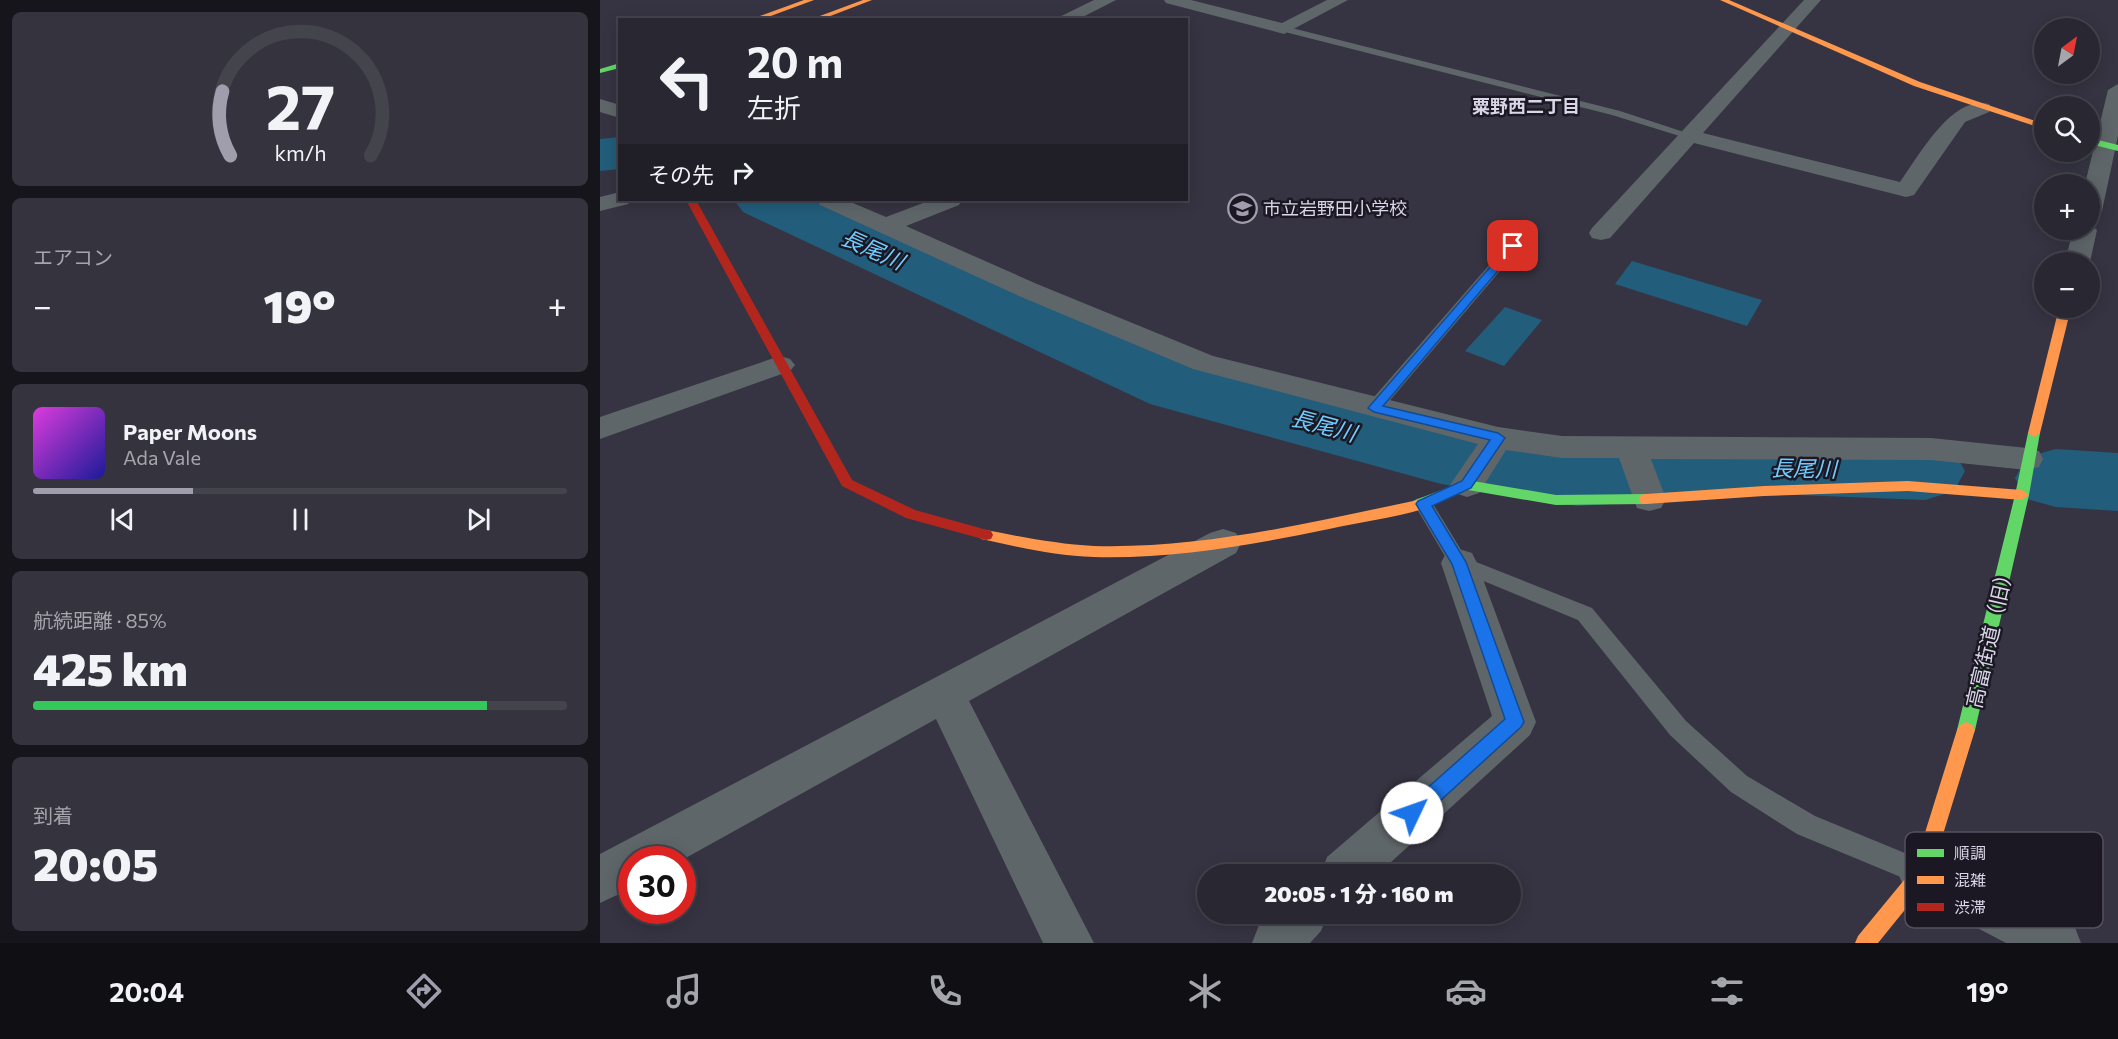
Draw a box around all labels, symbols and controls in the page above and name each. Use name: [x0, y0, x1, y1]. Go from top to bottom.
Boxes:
north arrow: [2034, 18, 2100, 84]
map controls: [2034, 18, 2100, 318]
text: 20 m: [747, 35, 843, 87]
icon: left: [648, 42, 726, 120]
text: 27: [265, 67, 335, 143]
text: 左折: [747, 91, 801, 124]
district label: 粟野西二丁目: [1472, 95, 1580, 117]
button: search: [2034, 96, 2100, 162]
text: km/h: [274, 139, 326, 165]
icon: right: [726, 156, 759, 189]
text: その先: [648, 161, 714, 188]
button: +: [2034, 174, 2100, 240]
school or university icon: 市立岩野田小学校: [1226, 192, 1258, 224]
place label: 市立岩野田小学校: [1263, 197, 1407, 219]
pin: [1487, 220, 1538, 271]
water label: 長尾川: [837, 223, 910, 276]
icon: arrive: [1496, 229, 1529, 262]
text: エアコン: [33, 245, 113, 269]
button: −: [2034, 252, 2100, 318]
text: 19°: [264, 277, 336, 332]
text: −: [33, 284, 52, 325]
text: +: [548, 284, 567, 325]
water label: 長尾川: [1289, 403, 1361, 447]
text: Paper Moons: [123, 418, 257, 445]
text: Ada Vale: [123, 445, 201, 469]
water label: 長尾川: [1771, 454, 1839, 482]
icon: previous: [106, 503, 139, 536]
icon: pause: [284, 503, 317, 536]
icon: next: [462, 503, 495, 536]
street label: 高富街道（旧）: [1960, 562, 2018, 710]
text: 航続距離 · 85%: [33, 608, 167, 632]
text: 425 km: [33, 640, 188, 695]
position arrow: [1380, 781, 1444, 845]
text: 到着: [33, 803, 73, 827]
legend: [1905, 832, 2103, 928]
text: 20:05: [33, 835, 158, 890]
text: 順調: [1954, 843, 1986, 862]
speed limit sign: 30: [618, 846, 696, 924]
text: 混雑: [1954, 870, 1986, 889]
text: 20:05 · 1 分 · 160 m: [1265, 880, 1453, 907]
text: 渋滞: [1954, 897, 1986, 916]
icon: directions: [403, 970, 445, 1012]
icon: music: [663, 970, 705, 1012]
icon: phone: [924, 970, 966, 1012]
icon: climate: [1184, 970, 1226, 1012]
icon: car: [1445, 970, 1487, 1012]
icon: filters: [1706, 970, 1748, 1012]
text: 20:04: [109, 975, 184, 1008]
text: 19°: [1966, 975, 2009, 1008]

